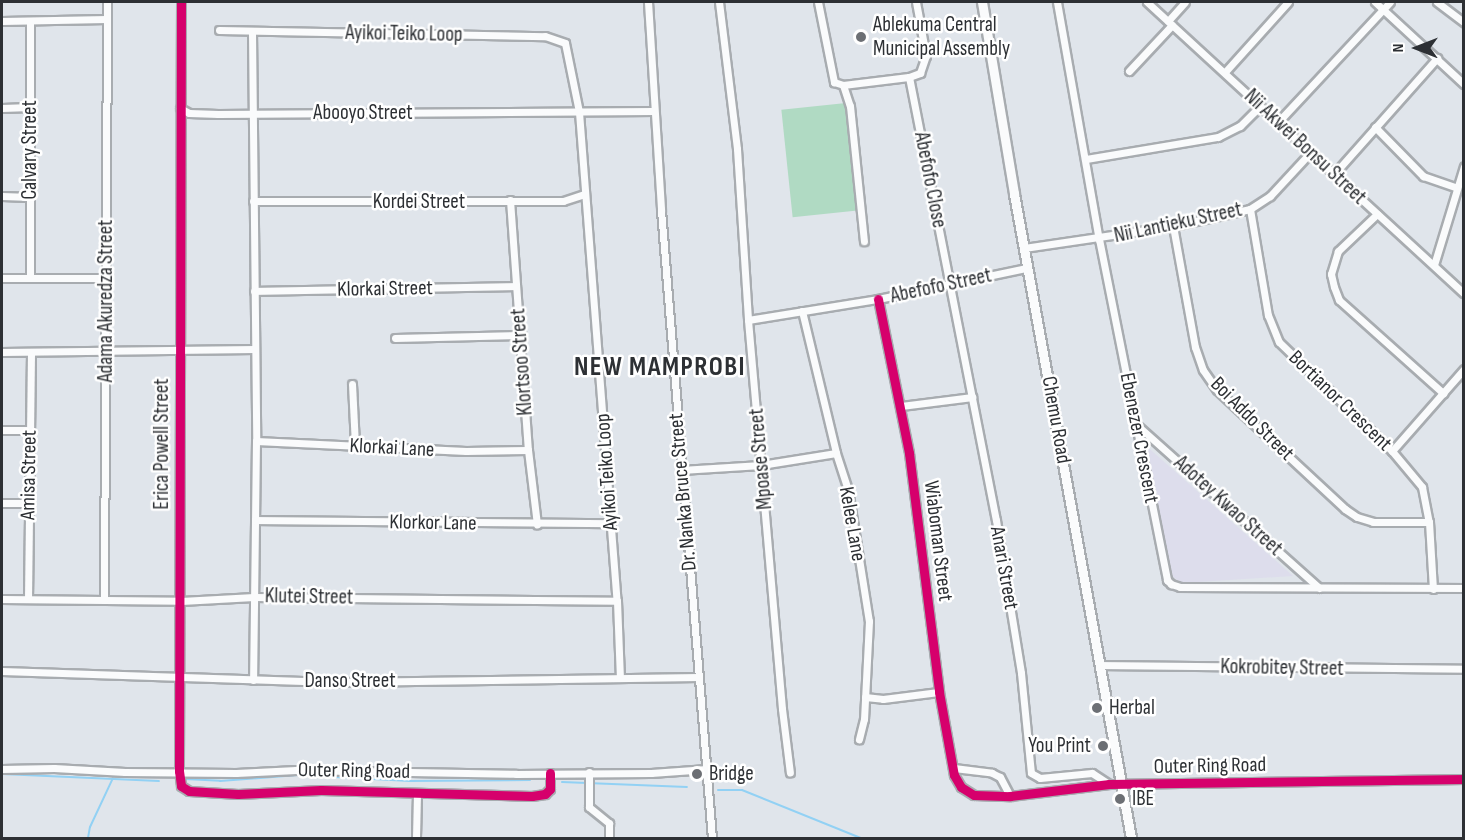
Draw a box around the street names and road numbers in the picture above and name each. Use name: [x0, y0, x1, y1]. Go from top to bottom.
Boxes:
street label: Ayikoi Teiko Loop: [345, 20, 463, 48]
street label: Nii Akwei Bonsu Street: [1239, 84, 1371, 210]
street label: Calvary Street: [17, 100, 43, 200]
street label: Abooyo Street: [313, 100, 413, 126]
street label: Abefofo Close: [908, 130, 952, 230]
street label: Kordei Street: [373, 189, 465, 215]
street label: Nii Lantieku Street: [1112, 197, 1244, 249]
street label: Adama Akuredza Street: [93, 220, 119, 382]
street label: Abefofo Street: [888, 263, 994, 309]
street label: Klorkai Street: [337, 276, 433, 302]
street label: Klortsoo Street: [506, 308, 538, 416]
street label: Bortianor Crescent: [1283, 345, 1397, 457]
street label: Ebenezer Crescent: [1114, 371, 1164, 505]
street label: Boi Addo Street: [1205, 372, 1299, 466]
street label: Chemu Road: [1036, 374, 1076, 466]
street label: Erica Powell Street: [149, 378, 175, 510]
street label: Mpoase Street: [744, 407, 778, 511]
street label: Dr. Nanka Bruce Street: [664, 412, 702, 572]
street label: Ayikoi Teiko Loop: [590, 413, 624, 531]
street label: Amisa Street: [16, 430, 42, 520]
street label: Klorkai Lane: [349, 433, 435, 463]
street label: Adotey Kwao Street: [1169, 451, 1287, 561]
street label: Wiaboman Street: [918, 479, 958, 603]
street label: Kelee Lane: [833, 485, 871, 563]
street label: Klorkor Lane: [389, 510, 477, 536]
street label: Anari Street: [984, 524, 1024, 612]
street label: Klutei Street: [265, 584, 353, 610]
street label: Kokrobitey Street: [1220, 654, 1344, 682]
street label: Danso Street: [304, 668, 396, 694]
street label: Outer Ring Road: [1154, 752, 1266, 780]
street label: Outer Ring Road: [298, 757, 410, 785]

